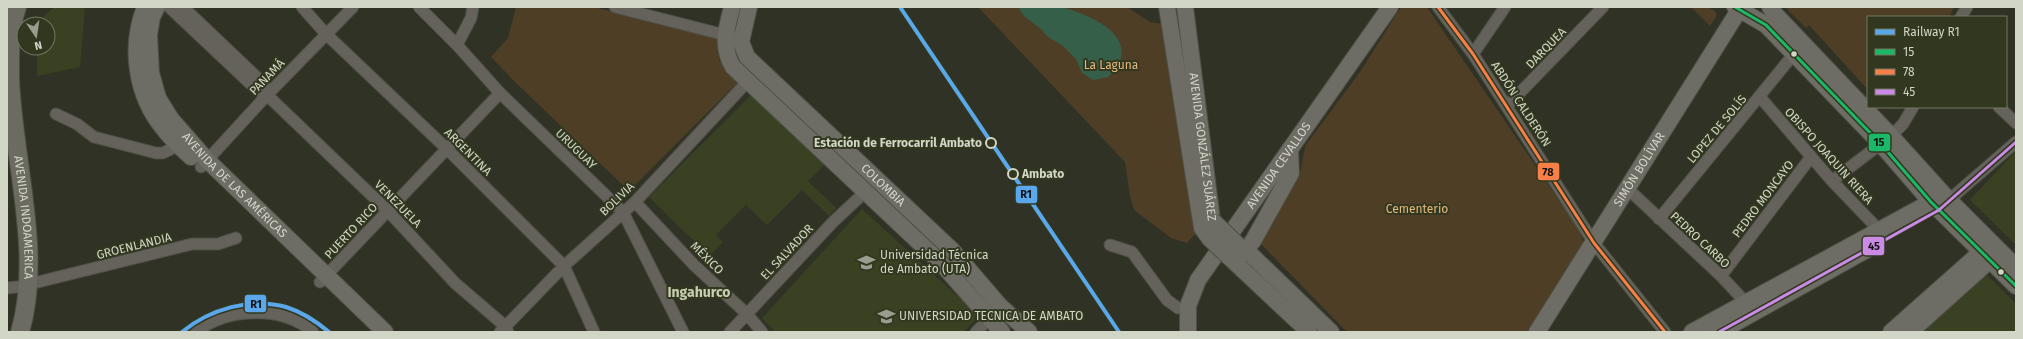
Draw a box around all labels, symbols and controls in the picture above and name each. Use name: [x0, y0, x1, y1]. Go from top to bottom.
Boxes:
north arrow: [16, 16, 56, 56]
legend: [1867, 16, 2007, 108]
street label: DARQUEA: [1523, 25, 1569, 71]
text: Railway R1: [1903, 25, 1960, 39]
text: N: [33, 38, 43, 52]
text: 15: [1903, 45, 1914, 59]
unlabelled marker: [1789, 49, 1799, 59]
street label: PANAMÁ: [246, 55, 288, 98]
park label: La Laguna: [1084, 58, 1138, 72]
street label: ABDÓN CALDERÓN: [1488, 58, 1555, 149]
text: 78: [1903, 65, 1915, 79]
street label: AVENIDA GONZÁLEZ SUÁREZ: [1186, 72, 1219, 222]
text: 45: [1903, 85, 1915, 99]
street label: LOPEZ DE SOLÍS: [1684, 91, 1750, 166]
street label: OBISPO JOAQUIN RIERA: [1782, 105, 1876, 207]
street label: AVENIDA CEVALLOS: [1244, 119, 1314, 211]
street label: ARGENTINA: [441, 125, 495, 179]
street label: URUGUAY: [553, 126, 600, 172]
street label: AVENIDA DE LAS AMÉRICAS: [179, 130, 290, 241]
street label: SIMÓN BOLÍVAR: [1611, 130, 1668, 209]
line badge: 15: [1868, 133, 1891, 152]
place label: Estación de Ferrocarril Ambato: [814, 136, 982, 150]
text: 15: [1874, 136, 1885, 149]
marker: Estación de Ferrocarril Ambato: [985, 137, 997, 149]
street label: AVENIDA INDOAMERICA: [11, 155, 36, 280]
street label: PEDRO MONCAYO: [1729, 158, 1797, 240]
street label: COLOMBIA: [858, 161, 908, 209]
line badge: 78: [1537, 162, 1560, 181]
text: 78: [1542, 166, 1554, 179]
place label: Ambato: [1021, 167, 1064, 181]
marker: Ambato: [1007, 168, 1019, 180]
street label: VENEZUELA: [372, 178, 425, 231]
street label: BOLIVIA: [597, 179, 637, 219]
line badge: R1: [1015, 185, 1038, 204]
text: R1: [1020, 188, 1032, 201]
street label: PUERTO RICO: [322, 200, 380, 262]
park label: Cementerio: [1386, 202, 1448, 216]
street label: PEDRO CARBO: [1667, 209, 1733, 271]
street label: EL SALVADOR: [758, 221, 816, 283]
street label: GROENLANDIA: [95, 230, 173, 262]
line badge: 45: [1862, 236, 1885, 256]
street label: MÉXICO: [688, 238, 727, 277]
text: 45: [1868, 240, 1880, 253]
place label: Universidad Técnica de Ambato (UTA): [880, 248, 989, 276]
school or university icon: Universidad Técnica de Ambato (UTA): [857, 252, 877, 272]
unlabelled marker: [1996, 267, 2006, 277]
district label: Ingahurco: [667, 284, 731, 301]
line badge: R1: [244, 294, 267, 313]
text: R1: [250, 298, 262, 311]
school or university icon: UNIVERSIDAD TECNICA DE AMBATO: [876, 306, 896, 326]
place label: UNIVERSIDAD TECNICA DE AMBATO: [899, 309, 1083, 323]

